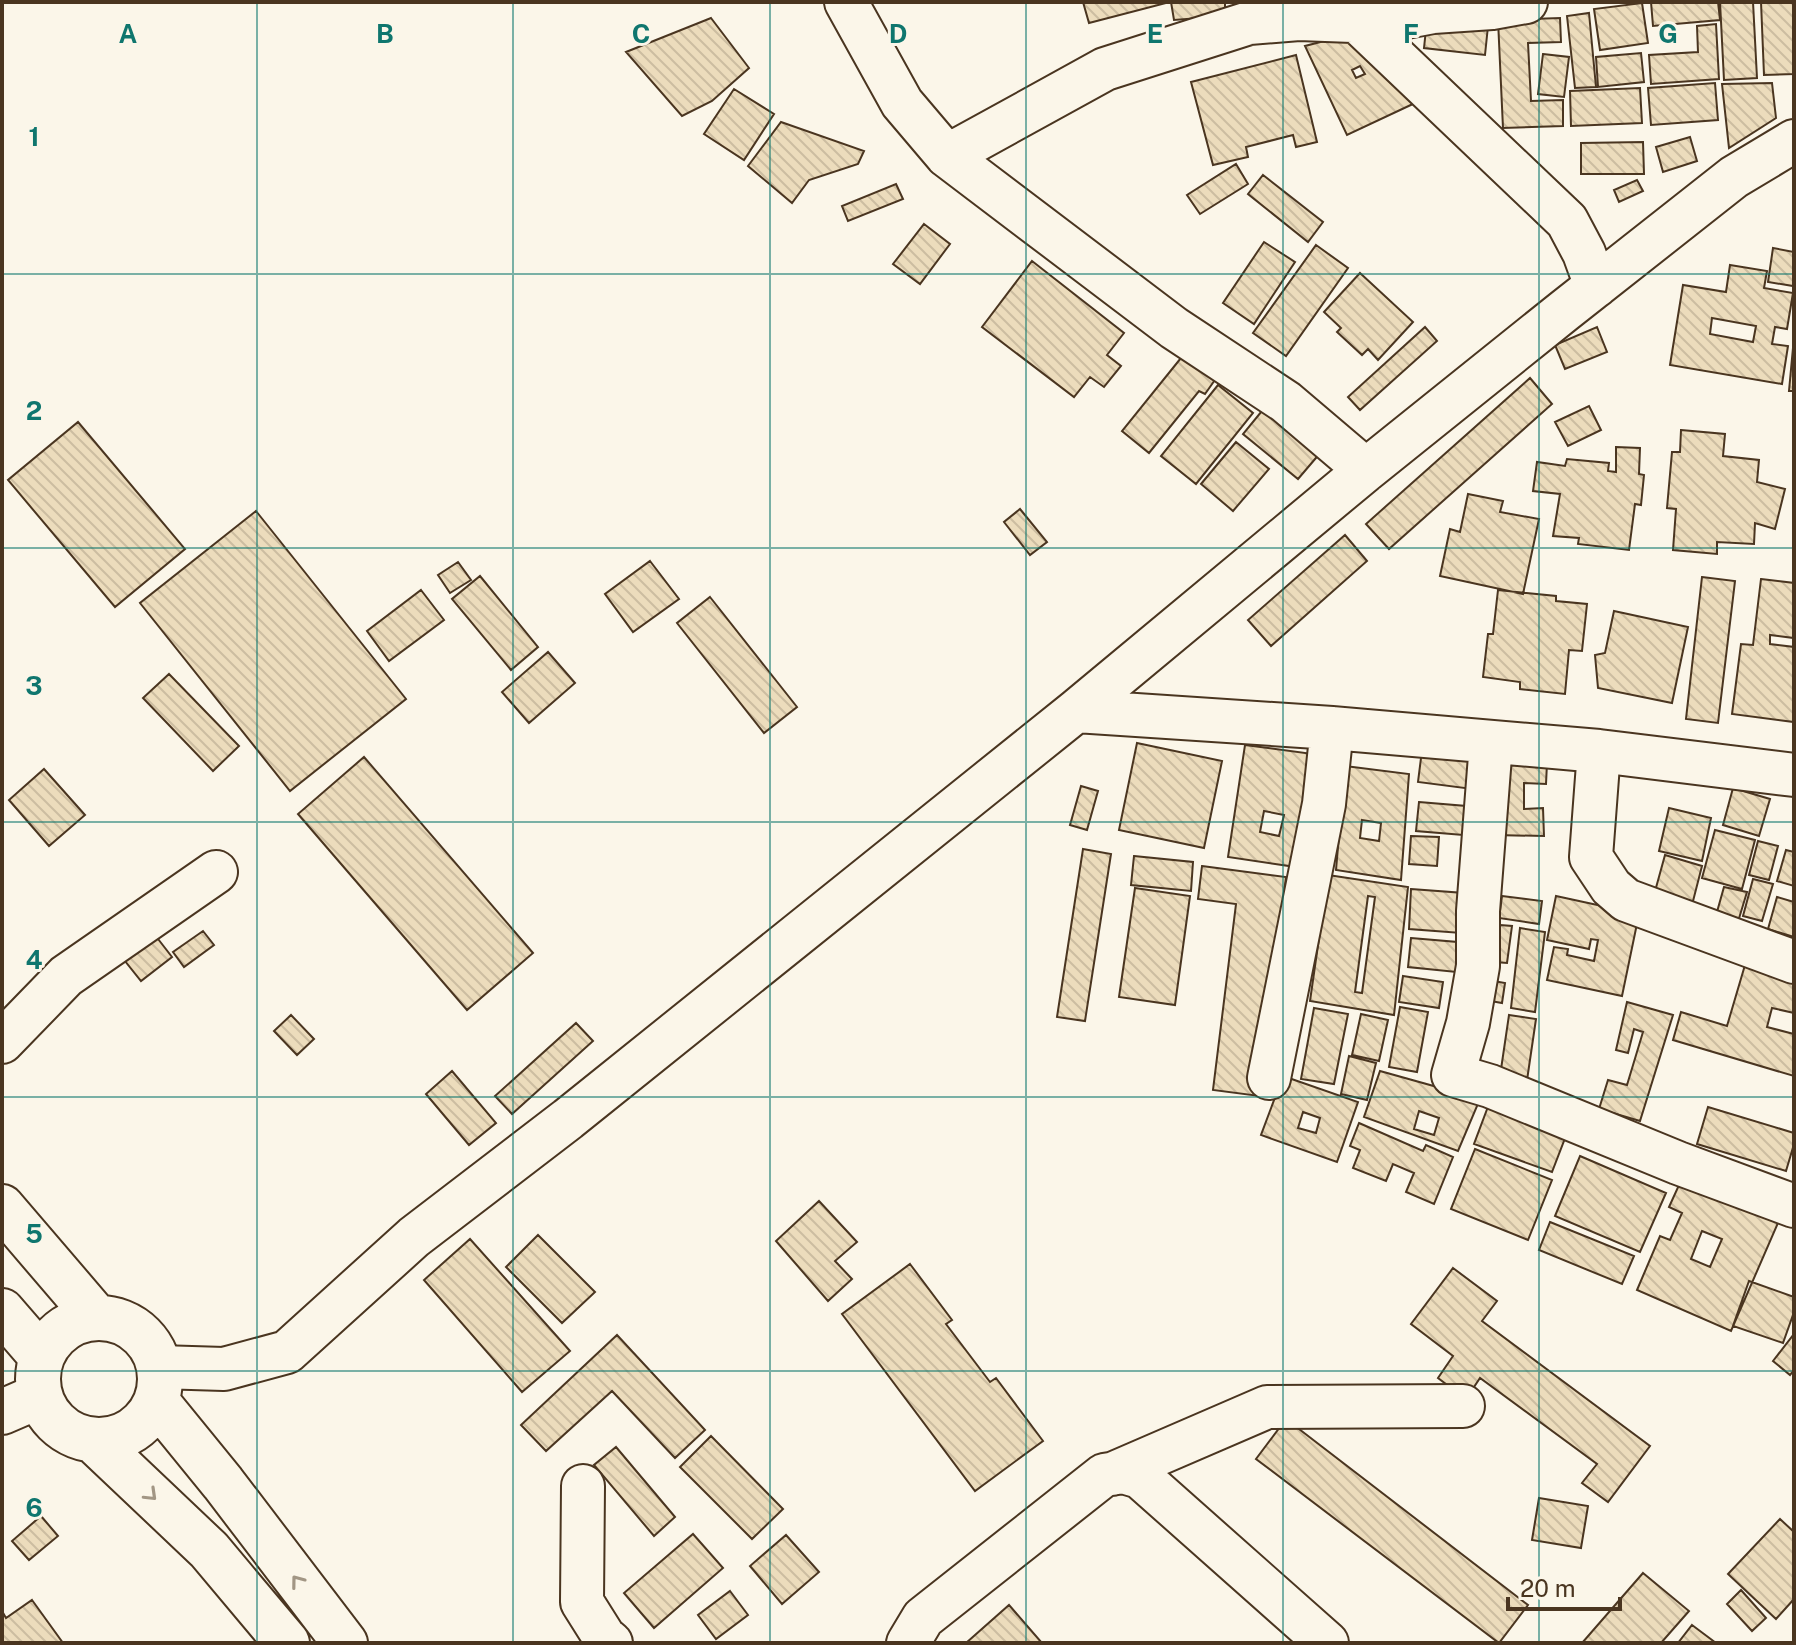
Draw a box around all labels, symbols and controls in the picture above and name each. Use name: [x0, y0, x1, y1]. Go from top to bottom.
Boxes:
text: A: [119, 18, 138, 49]
text: B: [376, 18, 394, 49]
text: C: [632, 18, 650, 49]
text: D: [889, 18, 907, 49]
text: E: [1147, 18, 1163, 49]
text: F: [1403, 18, 1419, 49]
text: G: [1658, 18, 1678, 49]
text: 1: [28, 121, 40, 152]
text: 2: [26, 395, 42, 426]
text: 3: [25, 670, 43, 701]
text: 4: [25, 944, 43, 975]
text: 5: [25, 1218, 43, 1249]
one-way arrow: [142, 1486, 156, 1500]
text: 6: [25, 1492, 43, 1523]
scale bar: [1508, 1561, 1620, 1611]
text: 20 m: [1520, 1574, 1576, 1602]
one-way arrow: [293, 1575, 307, 1590]

